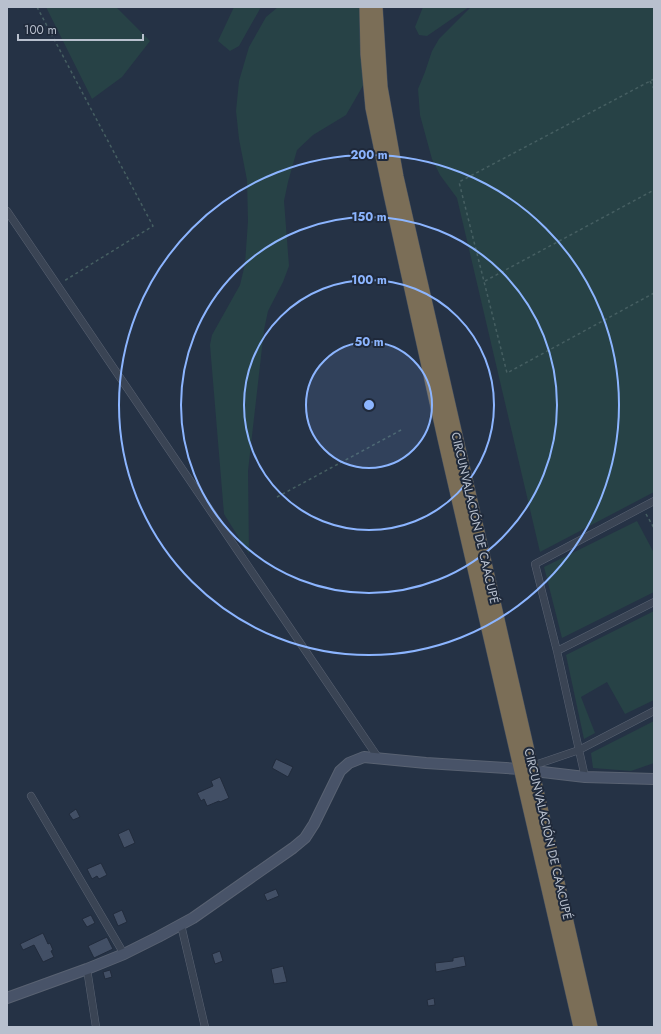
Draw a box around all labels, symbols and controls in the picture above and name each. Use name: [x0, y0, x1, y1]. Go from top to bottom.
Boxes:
scale bar: [18, 16, 143, 42]
text: 100 m: [24, 21, 57, 39]
text: 200 m: [350, 146, 388, 164]
text: 150 m: [351, 208, 387, 226]
text: 100 m: [351, 271, 387, 289]
text: 50 m: [354, 333, 384, 351]
centre of rings: [362, 398, 376, 412]
street label: CIRCUNVALACIÓN DE CAACUPÉ: [446, 430, 504, 606]
street label: CIRCUNVALACIÓN DE CAACUPÉ: [519, 746, 577, 922]

